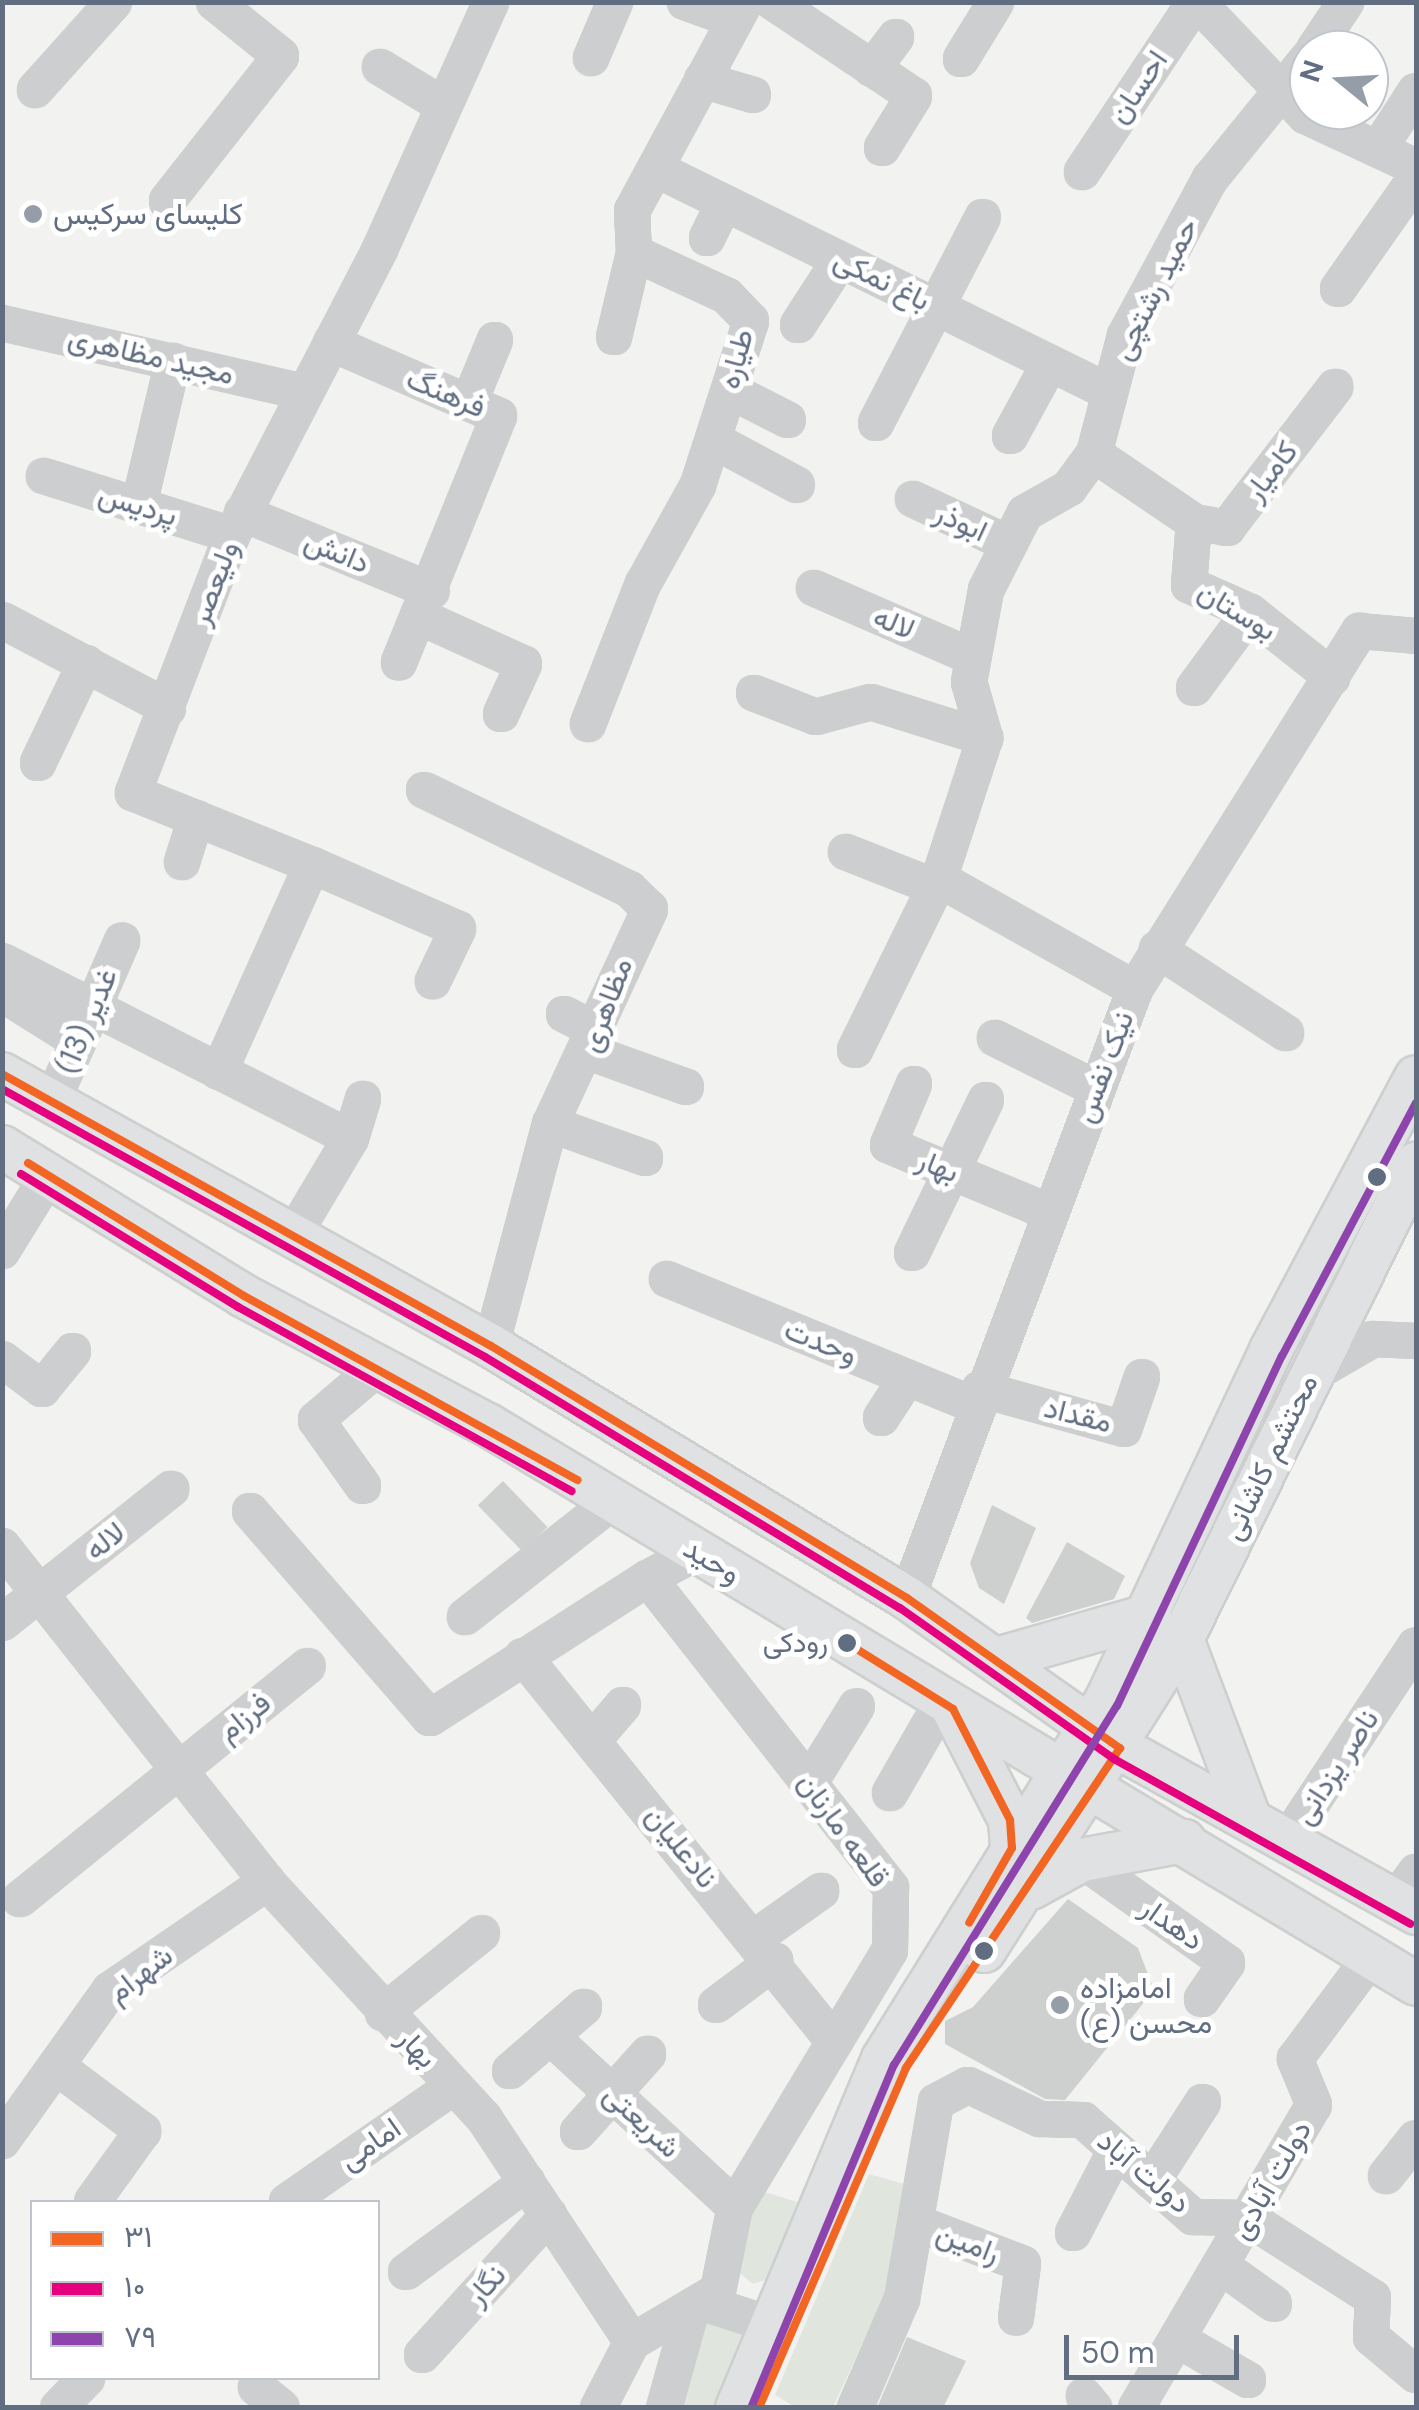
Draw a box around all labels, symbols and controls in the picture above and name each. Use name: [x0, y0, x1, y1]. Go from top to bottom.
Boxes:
north arrow: [1289, 30, 1389, 130]
street label: احسان: [1101, 44, 1175, 130]
text: N: [1291, 56, 1333, 87]
place label: کلیسای سرکیس: [53, 196, 243, 232]
marker: کلیسای سرکیس: [22, 203, 44, 225]
street label: حمید رشتچی: [1104, 212, 1206, 366]
street label: باغ نمکی: [828, 241, 936, 319]
street label: مجید مظاهری: [65, 319, 237, 393]
street label: طیاره: [711, 325, 761, 393]
street label: فرهنگ: [401, 360, 491, 426]
street label: کامیار: [1236, 434, 1306, 508]
street label: پردیس: [94, 476, 182, 534]
street label: ابوذر: [929, 494, 993, 550]
street label: دانش: [299, 523, 375, 581]
street label: ولیعصر: [182, 536, 246, 630]
street label: بوستان: [1191, 574, 1283, 648]
street label: لاله: [868, 598, 920, 648]
street label: مظاهری: [572, 953, 640, 1057]
street label: غدیر (13): [49, 963, 125, 1079]
street label: نیک نفس: [1066, 1006, 1142, 1128]
street label: بهار: [912, 1141, 964, 1191]
unlabelled marker: [1367, 1167, 1387, 1187]
street label: وحدت: [779, 1311, 863, 1373]
street label: محتشم کاشانی: [1214, 1368, 1326, 1546]
street label: مقداد: [1041, 1389, 1115, 1441]
street label: لاله: [78, 1514, 132, 1568]
street label: وحید: [677, 1530, 747, 1592]
place label: رودکی: [763, 1626, 828, 1660]
marker: رودکی: [837, 1633, 857, 1653]
street label: فرزام: [210, 1685, 278, 1749]
street label: ناصر یزدانی: [1285, 1703, 1387, 1831]
street label: قلعه مارنان: [789, 1766, 897, 1894]
street label: نادعلیان: [637, 1799, 725, 1895]
street label: دهدار: [1134, 1890, 1210, 1958]
street label: شهرام: [100, 1937, 180, 2011]
unlabelled marker: [974, 1941, 994, 1961]
place label: امامزاده محسن (ع): [1080, 1970, 1212, 2040]
marker: امامزاده محسن (ع): [1049, 1994, 1071, 2016]
street label: بهار: [389, 2020, 445, 2076]
street label: شریعتی: [596, 2076, 688, 2166]
street label: امامی: [332, 2110, 408, 2178]
street label: دولت آبادی: [1223, 2114, 1319, 2246]
street label: دولت آباد: [1090, 2123, 1198, 2221]
legend: [30, 2200, 380, 2380]
street label: رامین: [931, 2215, 1005, 2271]
text: ۳۱: [124, 2217, 152, 2256]
street label: نگار: [459, 2257, 513, 2313]
text: ۱۰: [124, 2267, 145, 2306]
scale bar: [1069, 2315, 1244, 2377]
text: ۷۹: [124, 2317, 156, 2356]
text: 50 m: [1081, 2333, 1155, 2372]

